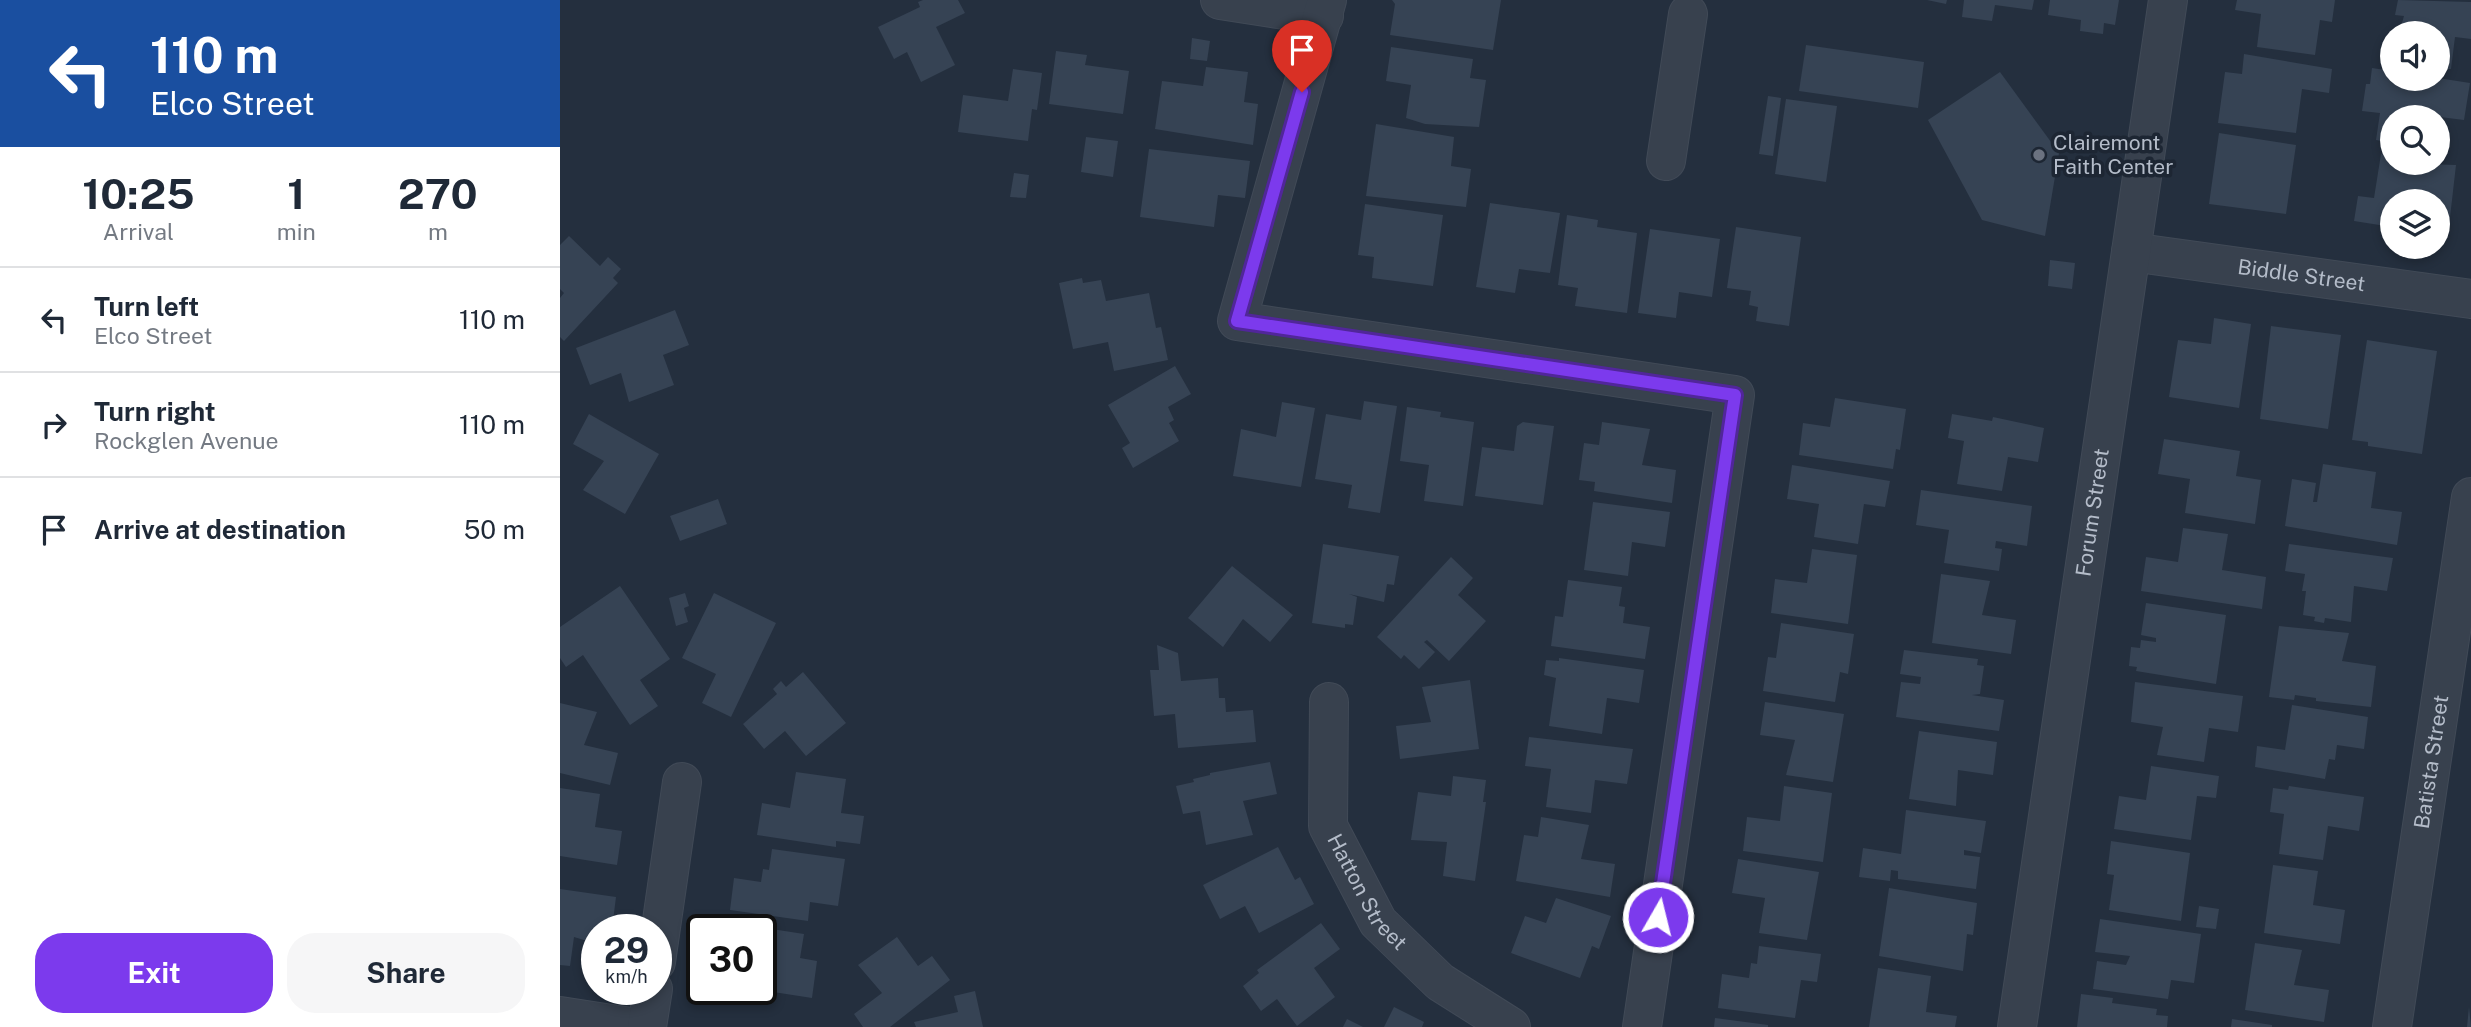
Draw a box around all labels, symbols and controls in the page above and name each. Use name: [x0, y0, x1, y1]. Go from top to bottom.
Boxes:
pin: [1272, 20, 1332, 92]
map controls: [2380, 21, 2450, 259]
button: sound: [2380, 21, 2450, 91]
text: 110 m: [150, 26, 278, 84]
icon: left: [35, 28, 126, 119]
icon: arrive: [1283, 31, 1321, 69]
text: Elco Street: [150, 85, 315, 122]
button: search: [2380, 105, 2450, 175]
place label: Clairemont Faith Center: [2053, 130, 2173, 179]
marker: Clairemont Faith Center: [2031, 147, 2047, 163]
text: 10:25: [82, 169, 195, 218]
text: 1: [287, 169, 305, 218]
text: 270: [398, 169, 478, 218]
button: layers: [2380, 189, 2450, 259]
text: Arrival: [103, 218, 174, 245]
text: min: [277, 218, 316, 245]
text: m: [428, 218, 448, 245]
street label: Biddle Street: [2236, 254, 2367, 296]
text: Turn left: [94, 291, 199, 322]
icon: left: [35, 301, 73, 339]
text: 110 m: [459, 304, 525, 335]
text: Elco Street: [94, 322, 212, 349]
text: Turn right: [94, 396, 216, 427]
icon: right: [35, 406, 73, 444]
text: 110 m: [459, 409, 525, 440]
text: Rockglen Avenue: [94, 427, 279, 454]
street label: Forum Street: [2070, 447, 2114, 578]
icon: arrive: [35, 511, 73, 549]
text: Arrive at destination: [94, 514, 346, 545]
text: 50 m: [464, 514, 525, 545]
street label: Batista Street: [2409, 693, 2453, 831]
street label: Hatton Street: [1322, 829, 1412, 955]
position arrow: [1621, 880, 1695, 954]
speed limit sign: 30: [686, 914, 777, 1005]
text: 29: [604, 930, 649, 971]
button: Exit: [35, 933, 273, 1013]
button: Share: [287, 933, 525, 1013]
text: km/h: [605, 966, 648, 987]

